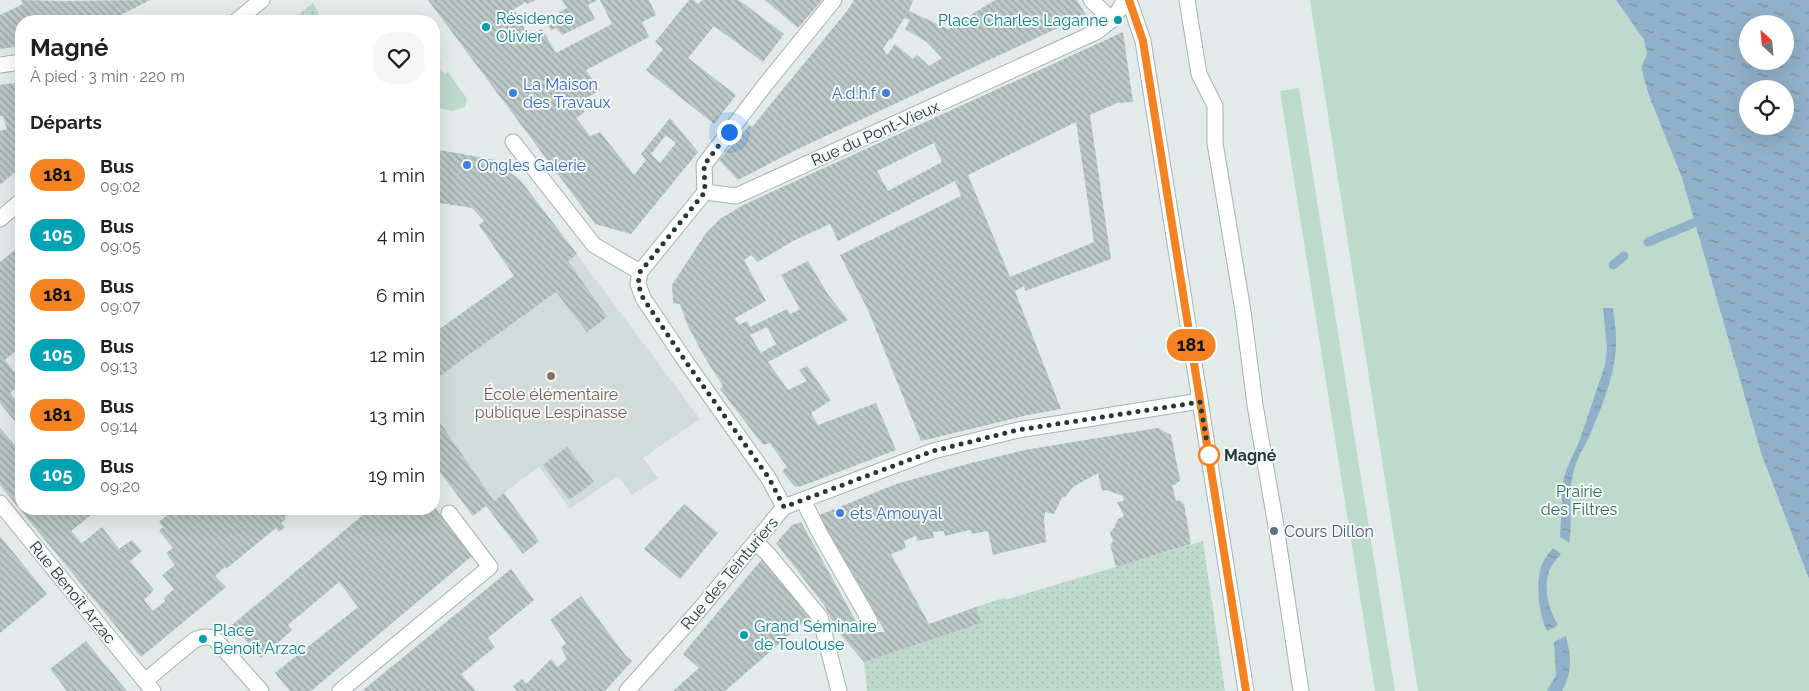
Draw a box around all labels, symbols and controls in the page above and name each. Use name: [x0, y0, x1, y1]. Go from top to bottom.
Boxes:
place label: Résidence Olivier: [496, 9, 574, 46]
place label: Place Charles Laganne: [938, 11, 1108, 30]
marker: Place Charles Laganne: [1112, 14, 1124, 26]
north arrow: [1739, 15, 1794, 70]
map controls: [1739, 15, 1794, 135]
marker: Résidence Olivier: [480, 21, 492, 33]
button: heart: [373, 32, 425, 84]
text: Magné: [30, 33, 108, 62]
text: À pied · 3 min · 220 m: [30, 67, 185, 86]
place label: La Maison des Travaux: [523, 75, 611, 112]
button: locate: [1739, 80, 1794, 135]
place label: A.d.h.f: [832, 84, 877, 103]
marker: La Maison des Travaux: [507, 87, 519, 99]
marker: A.d.h.f: [880, 87, 892, 99]
street label: Rue du Pont-Vieux: [808, 97, 942, 170]
text: Départs: [30, 111, 102, 133]
your location: [717, 120, 742, 145]
text: Bus: [100, 155, 134, 177]
place label: Ongles Galerie: [477, 156, 586, 175]
marker: Ongles Galerie: [461, 159, 473, 171]
text: 181: [43, 164, 72, 185]
text: 1 min: [379, 164, 425, 186]
text: 09:02: [100, 177, 140, 196]
text: Bus: [100, 215, 134, 237]
text: 105: [43, 224, 72, 245]
text: 4 min: [377, 224, 425, 246]
text: 09:05: [100, 237, 141, 256]
text: Bus: [100, 275, 134, 297]
text: 181: [43, 284, 72, 305]
text: 6 min: [376, 284, 425, 306]
text: 09:07: [100, 297, 140, 316]
line badge: 181: [1162, 329, 1220, 361]
text: 181: [1177, 334, 1205, 355]
text: Bus: [100, 335, 134, 357]
text: 105: [43, 344, 72, 365]
text: 12 min: [369, 344, 425, 366]
text: 09:13: [100, 357, 138, 376]
marker: École élémentaire publique Lespinasse: [545, 370, 557, 382]
place label: École élémentaire publique Lespinasse: [475, 384, 627, 422]
text: Bus: [100, 395, 134, 417]
text: 181: [43, 404, 72, 425]
text: 13 min: [369, 404, 425, 426]
text: 09:14: [100, 417, 138, 436]
marker: Magné: [1198, 444, 1220, 466]
place label: Magné: [1224, 446, 1277, 465]
text: Bus: [100, 455, 134, 477]
text: 105: [43, 464, 72, 485]
text: 19 min: [368, 464, 425, 486]
text: 09:20: [100, 477, 140, 496]
park label: Prairie des Filtres: [1541, 482, 1617, 519]
place label: ets Amouyal: [850, 504, 943, 523]
marker: ets Amouyal: [834, 507, 846, 519]
street label: Rue des Teinturiers: [677, 513, 782, 633]
place label: Cours Dillon: [1284, 522, 1374, 541]
marker: Cours Dillon: [1268, 525, 1280, 537]
street label: Rue Benoît Arzac: [25, 537, 120, 648]
place label: Grand Séminaire de Toulouse: [754, 617, 877, 654]
place label: Place Benoît Arzac: [213, 621, 306, 658]
marker: Grand Séminaire de Toulouse: [738, 629, 750, 641]
marker: Place Benoît Arzac: [197, 633, 209, 645]

